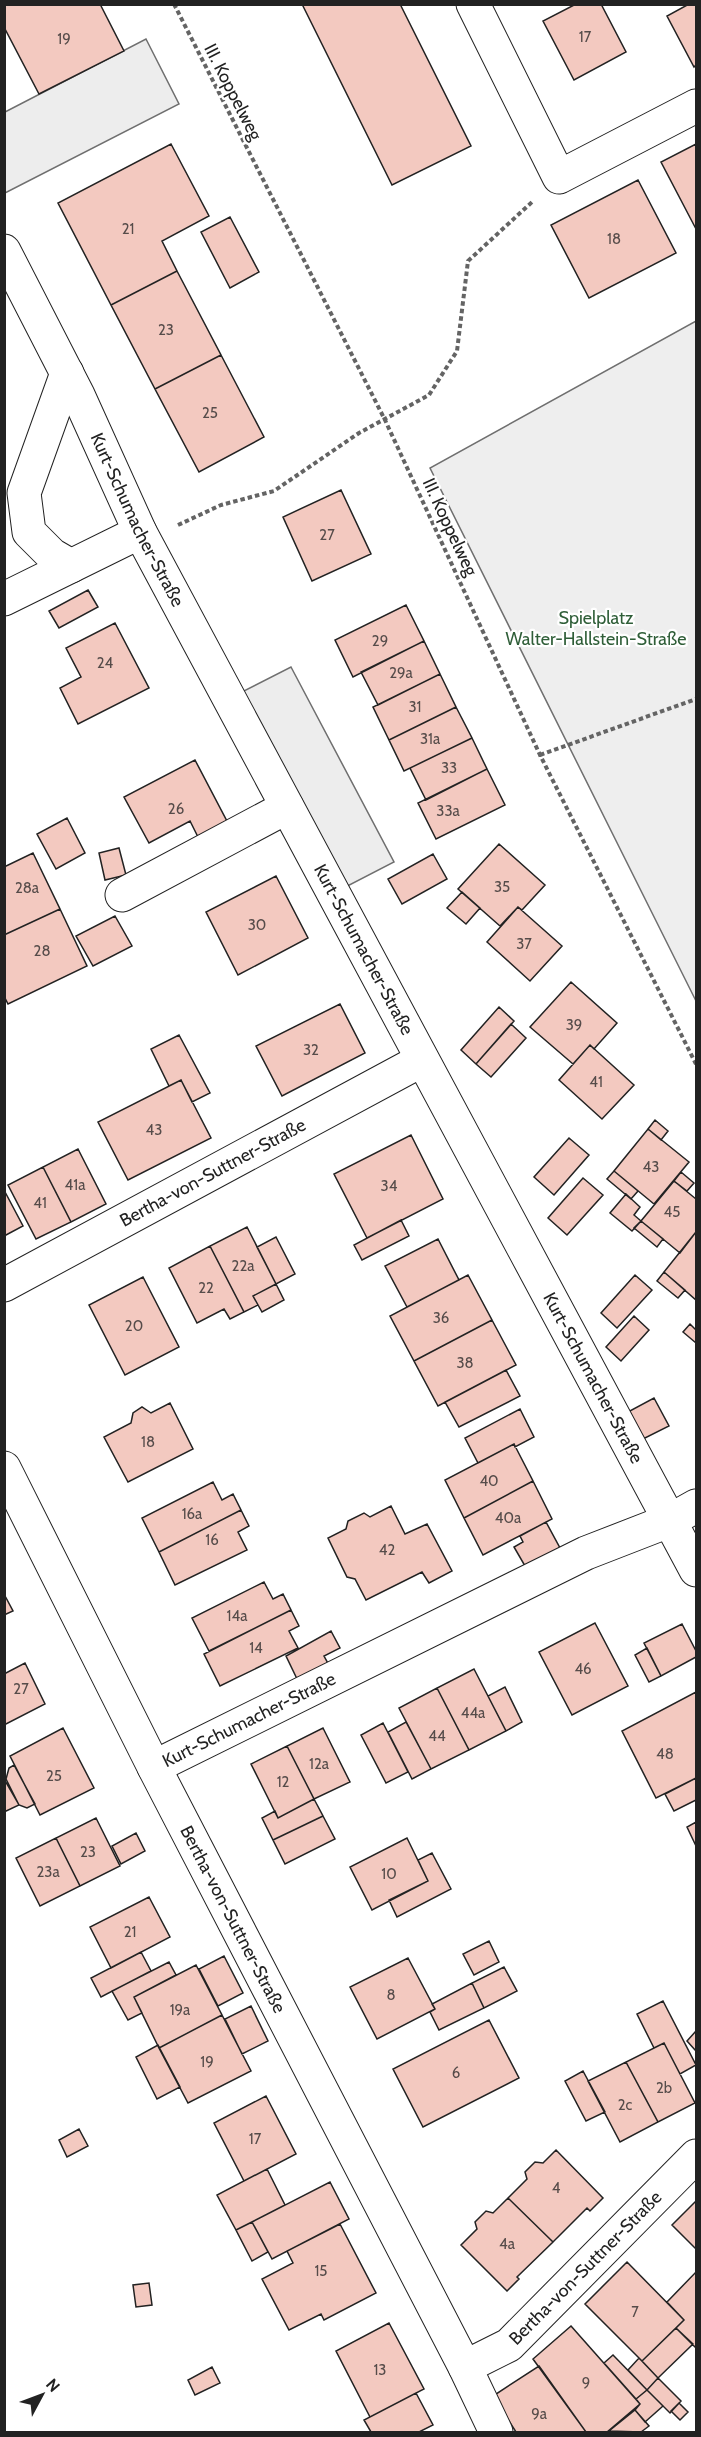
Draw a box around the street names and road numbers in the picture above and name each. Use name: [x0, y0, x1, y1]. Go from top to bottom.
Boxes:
street label: III. Koppelweg: [199, 40, 267, 145]
street label: Kurt-Schumacher-Straße: [86, 429, 189, 610]
street label: III. Koppelweg: [418, 474, 483, 580]
street label: Kurt-Schumacher-Straße: [309, 860, 418, 1039]
street label: Bertha-von-Suttner-Straße: [116, 1114, 309, 1232]
street label: Kurt-Schumacher-Straße: [538, 1289, 648, 1467]
street label: Kurt-Schumacher-Straße: [159, 1668, 339, 1772]
street label: Bertha-von-Suttner-Straße: [175, 1822, 290, 2017]
street label: Bertha-von-Suttner-Straße: [504, 2186, 666, 2350]

